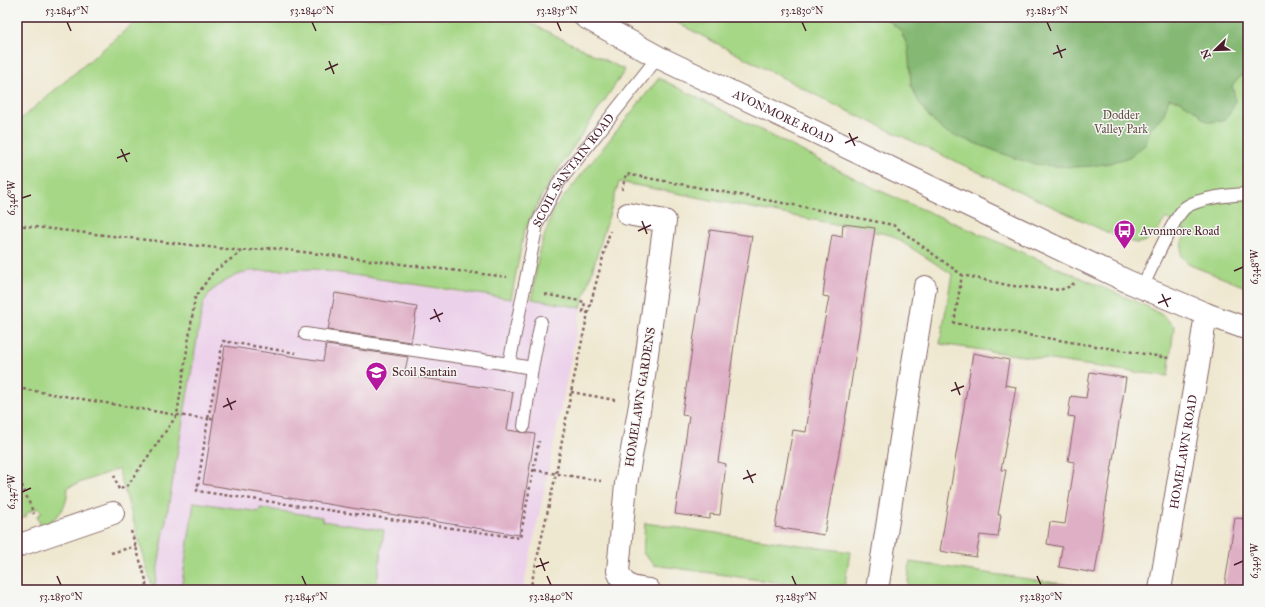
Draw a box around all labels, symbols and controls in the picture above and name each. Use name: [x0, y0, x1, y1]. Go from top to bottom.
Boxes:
text: 53.2845°N: [45, 5, 89, 17]
text: 53.2840°N: [290, 5, 335, 17]
text: 53.2835°N: [536, 5, 578, 17]
text: 53.2830°N: [781, 5, 824, 17]
text: 53.2825°N: [1026, 5, 1069, 17]
north arrow: [1195, 30, 1235, 70]
text: N: [1198, 46, 1214, 61]
street label: AVONMORE ROAD: [730, 86, 836, 147]
park label: Dodder Valley Park: [1093, 108, 1148, 136]
street label: SCOIL SANTAIN ROAD: [530, 111, 617, 229]
text: 6.346°W: [6, 180, 18, 216]
bus stop icon: Avonmore Road: [1112, 218, 1138, 251]
place label: Avonmore Road: [1139, 224, 1220, 238]
text: 6.348°W: [1249, 249, 1261, 285]
street label: HOMELAWN GARDENS: [622, 326, 658, 468]
school or university icon: Scoil Santain: [363, 359, 389, 392]
place label: Scoil Santain: [392, 365, 457, 379]
street label: HOMELAWN ROAD: [1167, 394, 1200, 510]
text: 6.347°W: [6, 474, 18, 509]
text: 6.349°W: [1249, 543, 1261, 579]
text: 53.2850°N: [39, 591, 83, 603]
text: 53.2845°N: [284, 591, 328, 603]
text: 53.2840°N: [529, 591, 574, 603]
text: 53.2835°N: [775, 591, 817, 603]
text: 53.2830°N: [1020, 591, 1063, 603]

